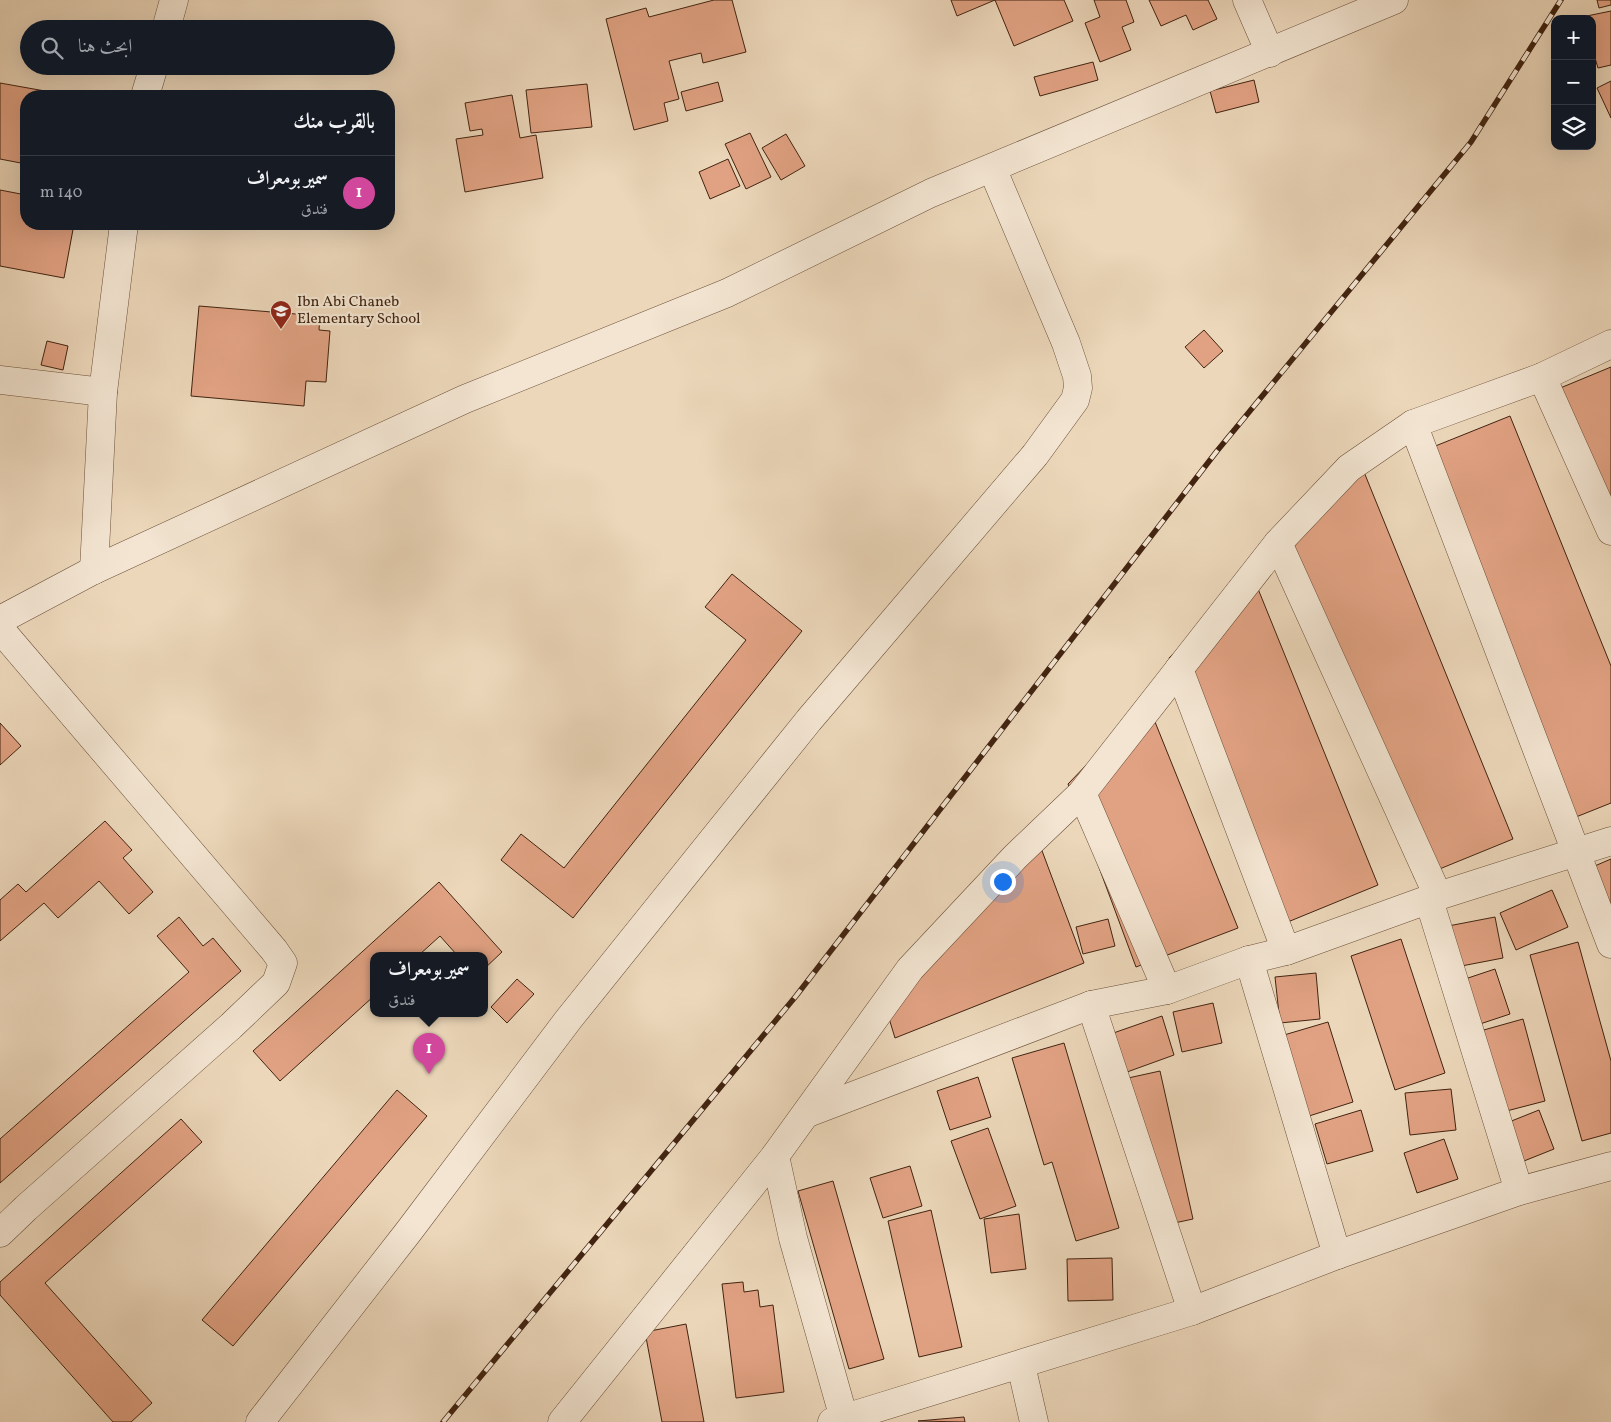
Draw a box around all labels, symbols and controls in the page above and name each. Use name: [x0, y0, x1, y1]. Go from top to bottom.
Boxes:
map controls: [1551, 15, 1596, 150]
button: +: [1551, 15, 1596, 60]
search box: [20, 20, 395, 75]
icon: search: [38, 34, 66, 62]
text: ابحث هنا: [78, 34, 132, 60]
button: −: [1551, 60, 1596, 105]
button: layers: [1551, 105, 1596, 150]
text: بالقرب منك: [293, 108, 375, 137]
text: سمير بومعراف: [247, 166, 328, 192]
text: 140 m: [40, 182, 82, 204]
text: 1: [356, 182, 362, 204]
text: فندق: [301, 199, 328, 221]
place label: Ibn Abi Chaneb Elementary School: [297, 292, 420, 330]
school or university icon: Ibn Abi Chaneb Elementary School: [269, 299, 293, 330]
your location: [990, 869, 1016, 895]
popup: [370, 952, 488, 1017]
text: سمير بومعراف: [388, 957, 470, 983]
text: فندق: [388, 990, 415, 1012]
pin: 1: [413, 1033, 445, 1074]

